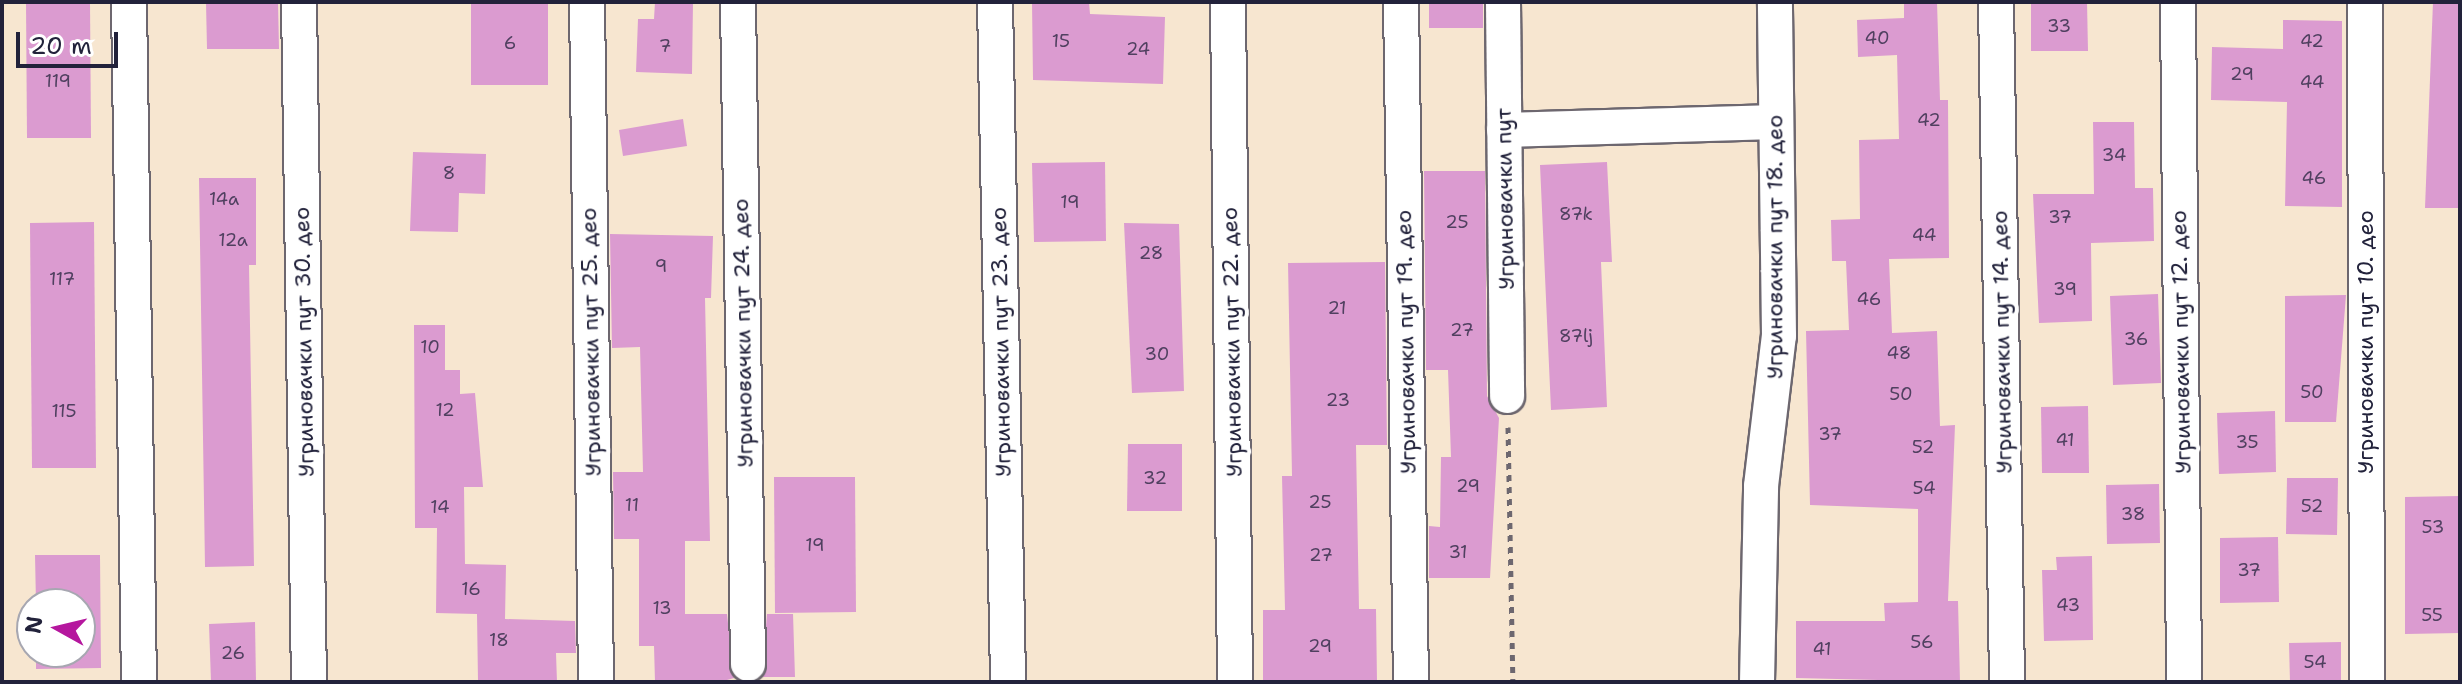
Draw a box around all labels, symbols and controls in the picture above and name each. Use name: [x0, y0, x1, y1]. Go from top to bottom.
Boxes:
house number: 33: [2047, 15, 2071, 37]
scale bar: [20, 16, 122, 66]
house number: 40: [1864, 27, 1890, 49]
text: 20 m: [30, 30, 92, 62]
house number: 15: [1052, 30, 1070, 52]
house number: 42: [2300, 30, 2324, 52]
house number: 6: [504, 32, 516, 54]
house number: 7: [659, 35, 671, 57]
house number: 24: [1126, 38, 1150, 60]
house number: 29: [2230, 63, 2254, 85]
house number: 119: [45, 70, 71, 92]
house number: 44: [2300, 71, 2324, 93]
street label: Угриновачки пут: [1490, 108, 1520, 290]
house number: 42: [1917, 109, 1941, 131]
street label: Угриновачки пут 18. део: [1762, 115, 1788, 379]
house number: 34: [2102, 144, 2126, 166]
house number: 8: [443, 162, 455, 184]
house number: 46: [2302, 167, 2326, 189]
house number: 14a: [209, 188, 239, 210]
house number: 19: [1060, 191, 1080, 213]
street label: Угриновачки пут 24. део: [727, 198, 759, 468]
house number: 87k: [1559, 203, 1593, 225]
house number: 37: [2048, 206, 2072, 228]
street label: Угриновачки пут 30. део: [288, 207, 320, 477]
street label: Угриновачки пут 25. део: [575, 207, 607, 477]
street label: Угриновачки пут 23. део: [985, 207, 1017, 477]
street label: Угриновачки пут 22. део: [1216, 207, 1248, 477]
street label: Угриновачки пут 19. део: [1390, 210, 1422, 474]
street label: Угриновачки пут 14. део: [1987, 210, 2017, 474]
street label: Угриновачки пут 12. део: [2165, 210, 2197, 474]
street label: Угриновачки пут 10. део: [2353, 210, 2379, 474]
house number: 25: [1445, 211, 1469, 233]
house number: 44: [1912, 224, 1936, 246]
house number: 12a: [218, 229, 248, 251]
house number: 28: [1139, 242, 1163, 264]
house number: 9: [655, 255, 667, 277]
house number: 117: [49, 268, 75, 290]
house number: 39: [2053, 278, 2077, 300]
house number: 46: [1857, 288, 1881, 310]
house number: 21: [1327, 297, 1347, 319]
house number: 27: [1450, 319, 1474, 341]
house number: 87lj: [1559, 325, 1593, 347]
house number: 36: [2124, 328, 2148, 350]
house number: 10: [420, 336, 440, 358]
house number: 48: [1887, 342, 1911, 364]
house number: 30: [1145, 343, 1169, 365]
house number: 50: [2300, 381, 2324, 403]
house number: 50: [1889, 383, 1913, 405]
house number: 23: [1326, 389, 1350, 411]
house number: 12: [435, 399, 455, 421]
house number: 115: [51, 400, 77, 422]
house number: 37: [1818, 423, 1842, 445]
house number: 41: [2055, 429, 2075, 451]
house number: 35: [2235, 431, 2259, 453]
house number: 52: [1912, 436, 1934, 458]
house number: 32: [1143, 467, 1167, 489]
house number: 29: [1456, 475, 1480, 497]
house number: 54: [1912, 477, 1936, 499]
house number: 25: [1308, 491, 1332, 513]
house number: 11: [625, 494, 639, 516]
house number: 52: [2301, 495, 2323, 517]
house number: 14: [430, 496, 450, 518]
house number: 38: [2121, 503, 2145, 525]
house number: 53: [2422, 516, 2444, 538]
house number: 19: [805, 534, 825, 556]
house number: 31: [1448, 541, 1468, 563]
house number: 27: [1309, 544, 1333, 566]
house number: 37: [2237, 559, 2261, 581]
house number: 16: [461, 578, 481, 600]
north arrow: [16, 588, 96, 668]
house number: 43: [2056, 594, 2080, 616]
house number: 13: [652, 597, 672, 619]
house number: 55: [2421, 604, 2443, 626]
text: N: [18, 614, 49, 636]
house number: 18: [489, 629, 509, 651]
house number: 56: [1910, 631, 1934, 653]
house number: 29: [1308, 635, 1332, 657]
house number: 41: [1812, 638, 1832, 660]
house number: 26: [221, 642, 245, 664]
house number: 54: [2303, 651, 2327, 673]

